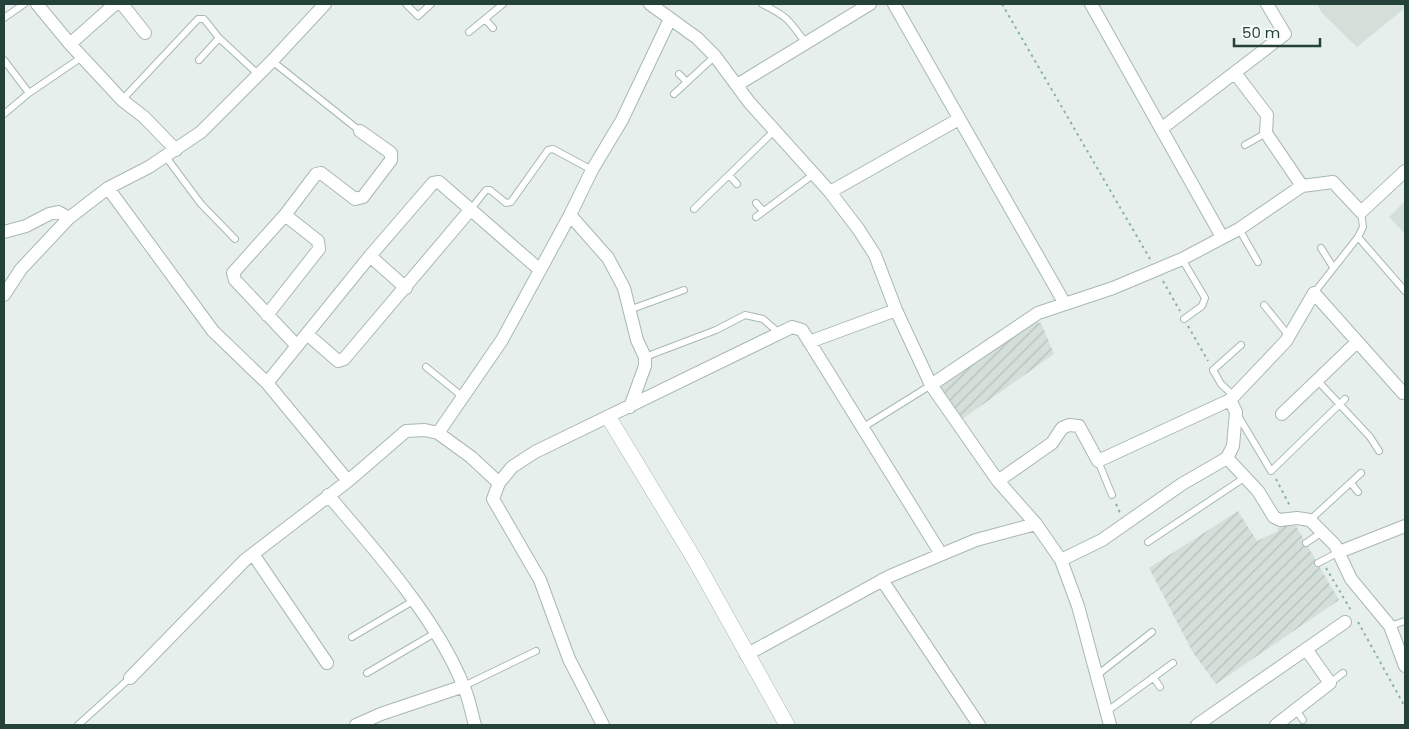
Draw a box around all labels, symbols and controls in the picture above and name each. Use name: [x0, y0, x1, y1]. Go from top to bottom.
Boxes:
scale bar: [1234, 15, 1320, 47]
text: 50 m: [1242, 22, 1280, 43]

